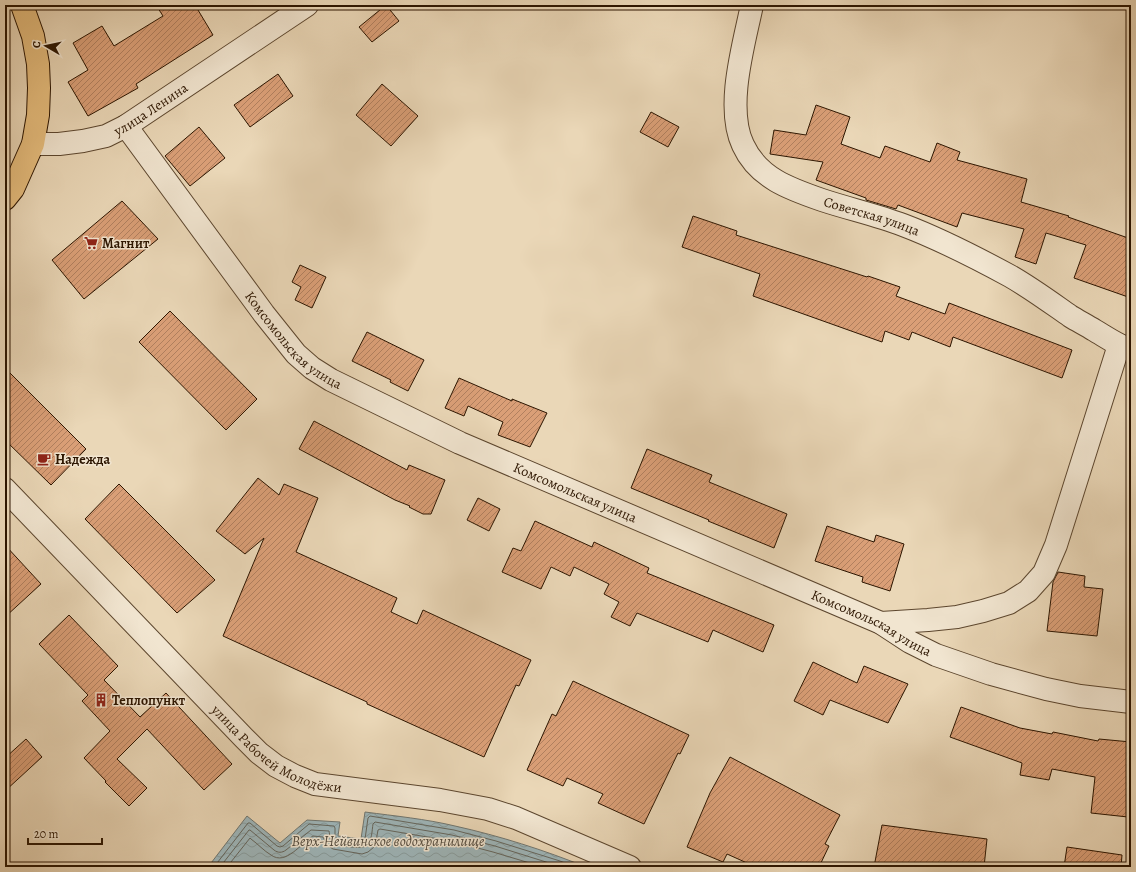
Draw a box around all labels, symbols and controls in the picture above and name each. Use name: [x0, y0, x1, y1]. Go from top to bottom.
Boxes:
north arrow: [26, 26, 66, 66]
text: С: [29, 40, 45, 49]
street label: улица Ленина: [110, 78, 192, 141]
street label: Советская улица: [821, 192, 923, 240]
place label: Магнит: [102, 234, 150, 253]
supermarket icon: Магнит: [83, 235, 99, 251]
street label: Комсомольская улица: [241, 287, 346, 394]
place label: Надежда: [55, 450, 111, 469]
cafe icon: Надежда: [36, 451, 52, 467]
street label: Комсомольская улица: [511, 457, 640, 527]
street label: Комсомольская улица: [808, 585, 935, 661]
place label: Теплопункт: [112, 691, 186, 710]
building icon: Теплопункт: [93, 692, 109, 708]
street label: улица Рабочей Молодёжи: [207, 700, 343, 797]
scale bar: [28, 820, 102, 846]
text: 20 m: [34, 826, 58, 842]
water label: Верх-Нейвинское водохранилище: [292, 831, 485, 851]

